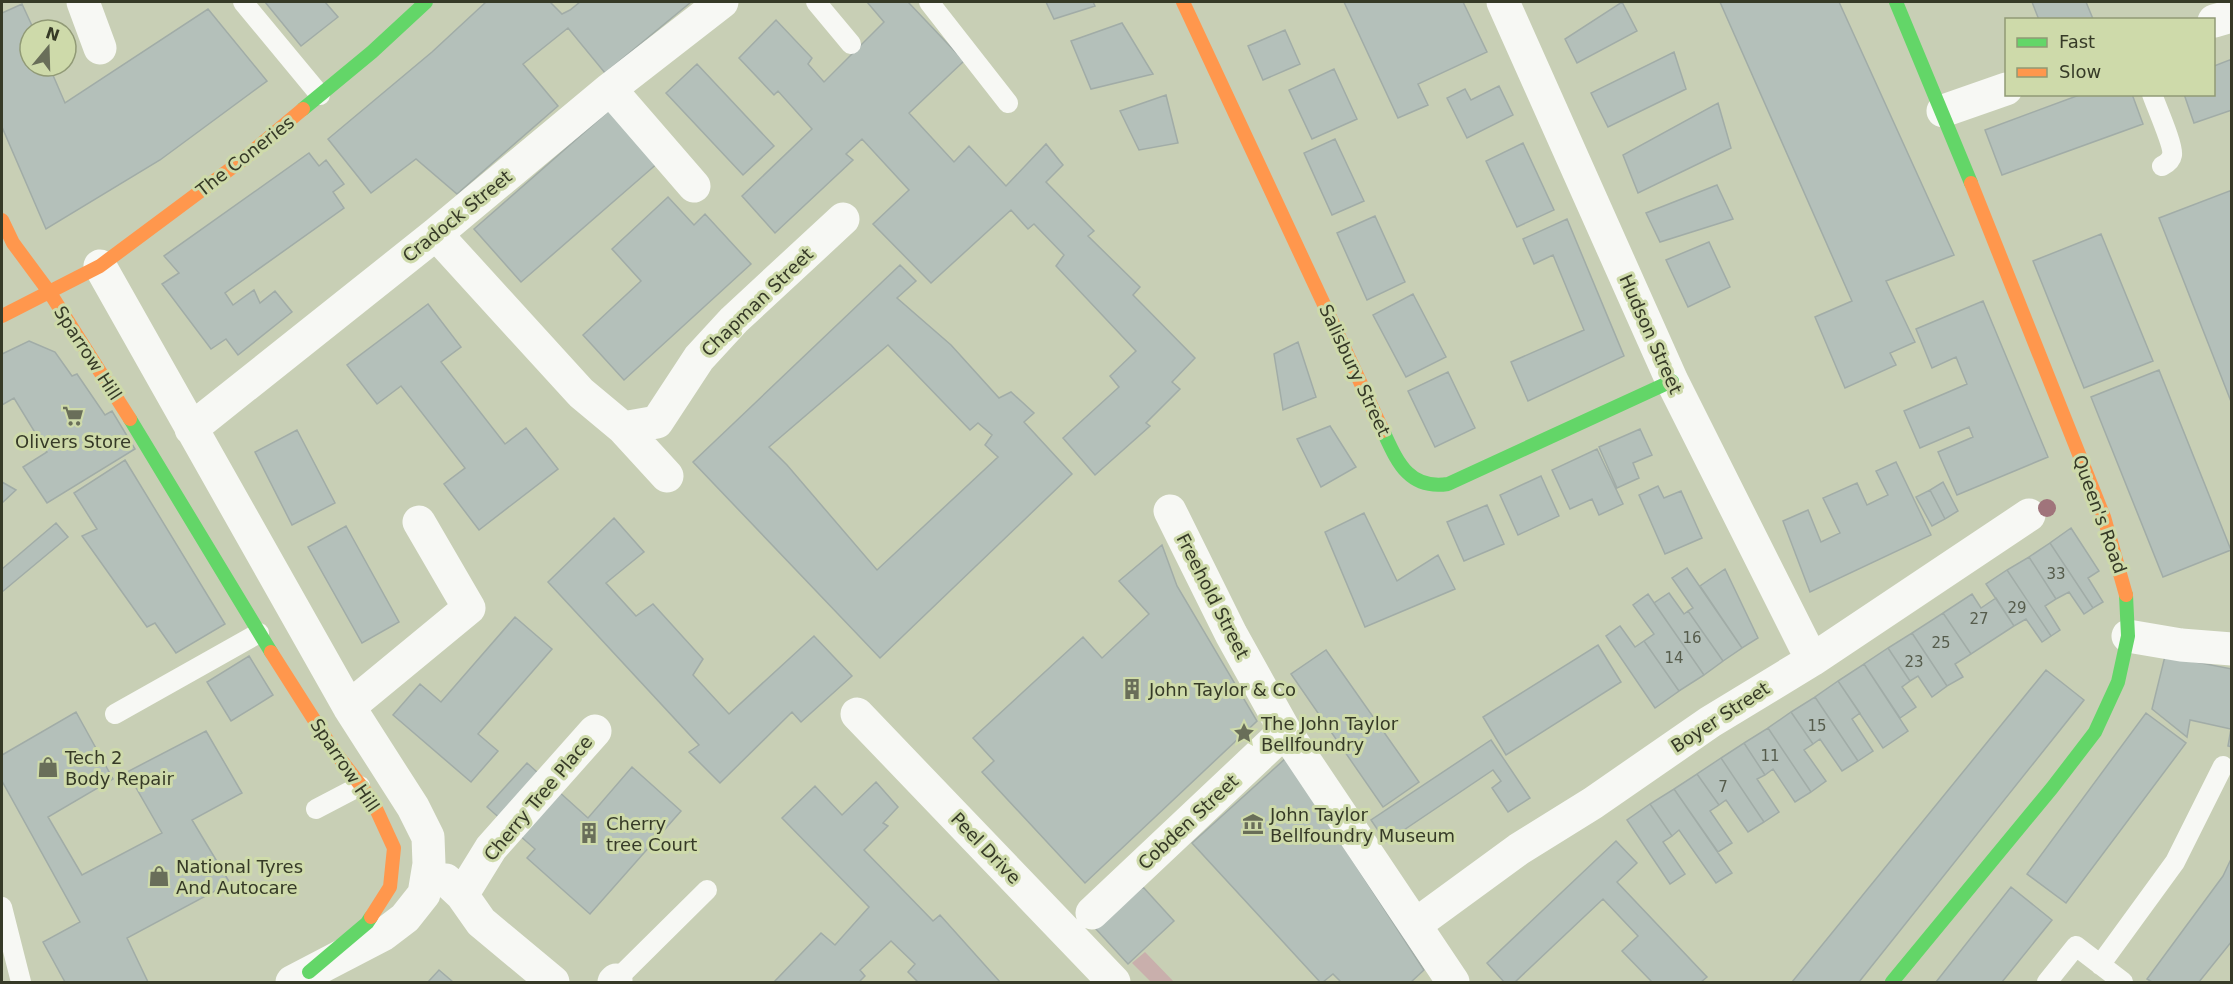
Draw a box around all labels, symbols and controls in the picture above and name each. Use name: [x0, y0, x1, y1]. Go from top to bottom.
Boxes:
north arrow: [18, 18, 78, 78]
legend: [2005, 18, 2215, 96]
text: N: [43, 23, 62, 45]
text: Fast: [2059, 31, 2095, 52]
text: Slow: [2059, 61, 2101, 82]
street label: The Coneries: [191, 111, 298, 201]
street label: Cradock Street: [398, 166, 516, 266]
street label: Chapman Street: [697, 243, 817, 361]
street label: Hudson Street: [1615, 271, 1687, 397]
street label: Salisbury Street: [1315, 301, 1395, 439]
street label: Sparrow Hill: [50, 302, 126, 404]
supermarket icon: Olivers Store: [61, 404, 85, 428]
place label: Olivers Store: [15, 431, 131, 452]
street label: Queen's Road: [2069, 452, 2131, 576]
street label: Freehold Street: [1172, 530, 1254, 662]
house number: 33: [2046, 565, 2066, 583]
house number: 29: [2007, 599, 2027, 617]
house number: 27: [1969, 610, 1989, 628]
house number: 16: [1682, 629, 1702, 647]
house number: 25: [1931, 634, 1951, 652]
house number: 14: [1664, 649, 1684, 667]
house number: 23: [1904, 653, 1924, 671]
building icon: John Taylor & Co: [1120, 677, 1144, 701]
street label: Boyer Street: [1667, 677, 1773, 757]
place label: John Taylor & Co: [1148, 679, 1296, 700]
place label: The John Taylor Bellfoundry: [1260, 713, 1399, 755]
street label: Sparrow Hill: [306, 714, 384, 816]
house number: 15: [1807, 717, 1827, 735]
place icon: The John Taylor Bellfoundry: [1232, 721, 1256, 745]
street label: Cherry Tree Place: [479, 731, 597, 865]
place label: Tech 2 Body Repair: [64, 747, 174, 789]
house number: 11: [1760, 747, 1780, 765]
shop icon: Tech 2 Body Repair: [36, 755, 60, 779]
street label: Cobden Street: [1134, 770, 1242, 874]
house number: 7: [1718, 778, 1728, 796]
place label: John Taylor Bellfoundry Museum: [1269, 804, 1455, 846]
street label: Peel Drive: [947, 808, 1025, 888]
museum icon: John Taylor Bellfoundry Museum: [1241, 812, 1265, 836]
place label: Cherry tree Court: [606, 813, 697, 855]
building icon: Cherry tree Court: [577, 821, 601, 845]
place label: National Tyres And Autocare: [176, 856, 303, 898]
shop icon: National Tyres And Autocare: [147, 864, 171, 888]

